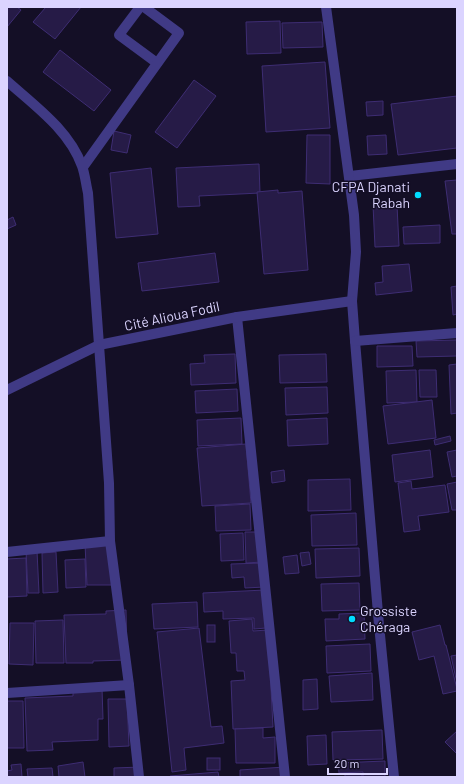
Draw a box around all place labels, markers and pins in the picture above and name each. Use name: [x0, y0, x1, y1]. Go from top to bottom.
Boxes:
place label: CFPA Djanati Rabah: [332, 178, 410, 211]
marker: CFPA Djanati Rabah: [413, 190, 423, 200]
place label: Grossiste Chéraga: [360, 602, 417, 635]
marker: Grossiste Chéraga: [347, 614, 357, 624]

